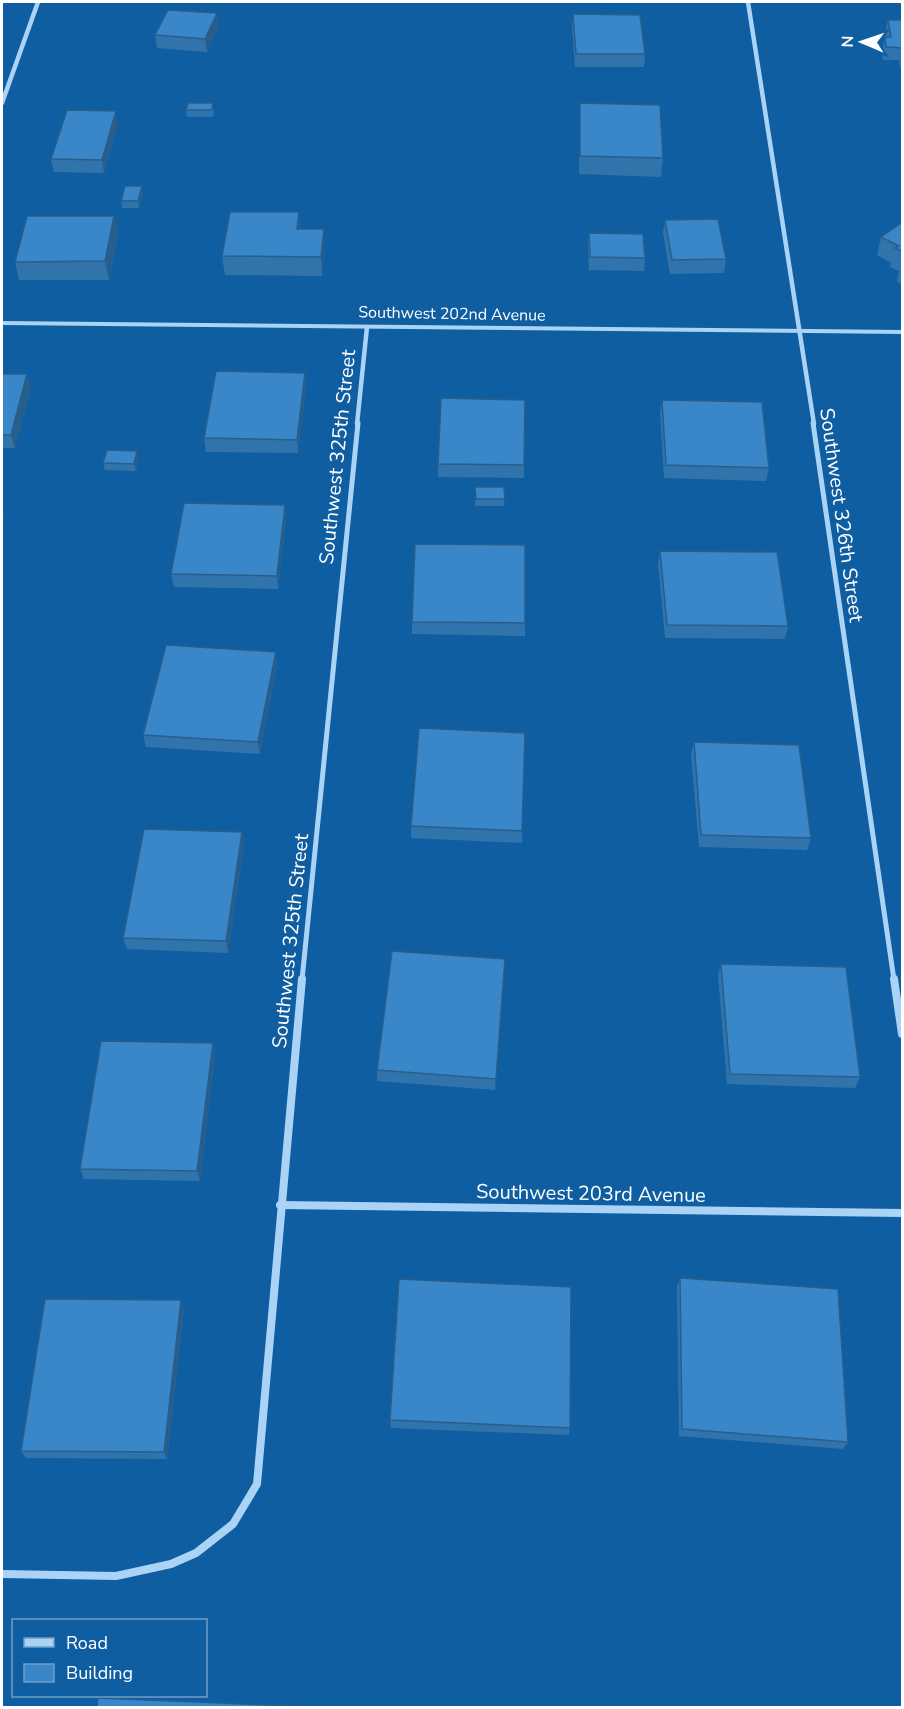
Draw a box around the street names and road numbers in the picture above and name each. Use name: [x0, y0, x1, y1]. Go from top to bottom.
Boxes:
street label: Southwest 202nd Avenue: [358, 301, 546, 327]
street label: Southwest 325th Street: [313, 347, 362, 566]
street label: Southwest 326th Street: [813, 406, 870, 625]
street label: Southwest 325th Street: [266, 831, 315, 1050]
street label: Southwest 203rd Avenue: [476, 1178, 706, 1209]

